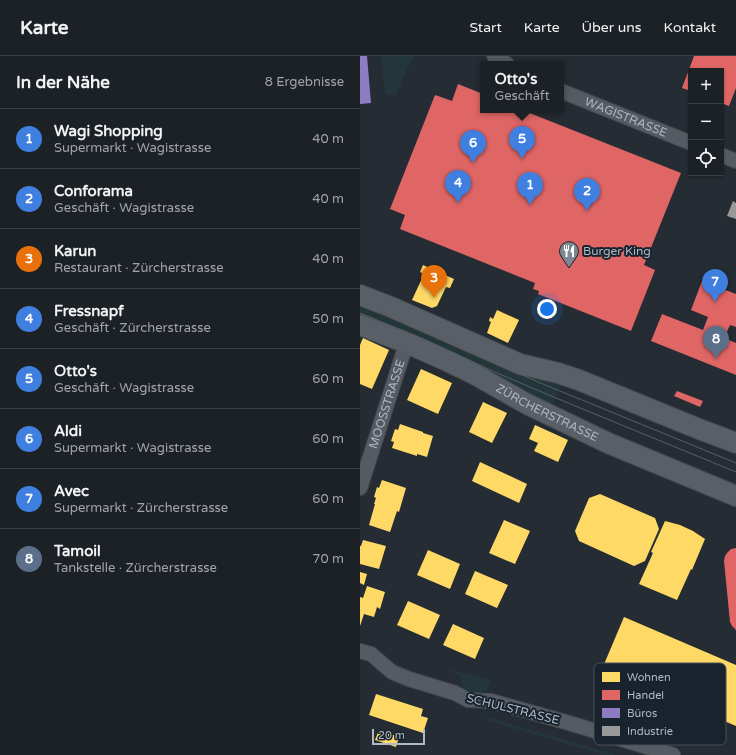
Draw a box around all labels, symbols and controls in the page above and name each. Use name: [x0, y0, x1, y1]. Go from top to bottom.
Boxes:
text: Karte: [20, 17, 69, 39]
text: Start: [470, 19, 502, 36]
text: Karte: [524, 19, 560, 36]
text: Über uns: [582, 19, 642, 36]
text: Kontakt: [664, 19, 716, 36]
popup: [480, 61, 564, 113]
map controls: [688, 68, 724, 176]
button: +: [688, 68, 724, 104]
text: Otto's: [494, 70, 537, 88]
text: In der Nähe: [16, 72, 110, 93]
text: 8 Ergebnisse: [265, 74, 344, 90]
text: Geschäft: [494, 88, 550, 104]
street label: WAGISTRASSE: [583, 94, 670, 140]
button: −: [688, 104, 724, 140]
text: Wagi Shopping: [54, 122, 163, 140]
pin: 5: [509, 126, 535, 159]
pin: 6: [460, 130, 486, 163]
text: 1: [25, 131, 33, 147]
text: 40 m: [312, 131, 344, 147]
text: Supermarkt · Wagistrasse: [54, 140, 211, 156]
button: locate: [688, 140, 724, 176]
pin: 4: [445, 170, 471, 203]
pin: 1: [517, 172, 543, 205]
pin: 2: [574, 178, 600, 211]
text: Conforama: [54, 182, 133, 200]
text: 2: [25, 191, 33, 207]
text: 40 m: [312, 191, 344, 207]
text: Geschäft · Wagistrasse: [54, 200, 194, 216]
restaurant icon: Burger King: [558, 240, 580, 268]
text: Karun: [54, 242, 97, 260]
place label: Burger King: [583, 244, 651, 258]
text: 3: [25, 251, 33, 267]
text: 40 m: [312, 251, 344, 267]
text: Restaurant · Zürcherstrasse: [54, 260, 224, 276]
pin: 3: [421, 265, 447, 298]
pin: 7: [702, 269, 728, 302]
your location: [537, 299, 557, 319]
text: Fressnapf: [54, 302, 124, 320]
text: 4: [25, 311, 33, 327]
text: 50 m: [312, 311, 344, 327]
text: Geschäft · Zürcherstrasse: [54, 320, 211, 336]
pin: 8: [703, 326, 729, 359]
street label: MOOSSTRASSE: [366, 358, 408, 450]
text: Otto's: [54, 362, 97, 380]
text: 5: [25, 371, 33, 387]
text: 60 m: [312, 371, 344, 387]
text: Geschäft · Wagistrasse: [54, 380, 194, 396]
street label: ZÜRCHERSTRASSE: [493, 381, 601, 445]
text: Aldi: [54, 422, 82, 440]
text: 6: [25, 431, 33, 447]
text: 60 m: [312, 431, 344, 447]
text: Supermarkt · Wagistrasse: [54, 440, 211, 456]
text: Avec: [54, 482, 89, 500]
text: 7: [25, 491, 33, 507]
text: 60 m: [312, 491, 344, 507]
text: Supermarkt · Zürcherstrasse: [54, 500, 228, 516]
text: Tamoil: [54, 542, 101, 560]
text: 8: [25, 551, 33, 567]
text: 70 m: [312, 551, 344, 567]
text: Tankstelle · Zürcherstrasse: [54, 560, 217, 576]
legend: [594, 663, 726, 745]
text: Wohnen: [627, 671, 671, 684]
text: Handel: [627, 689, 664, 702]
street label: SCHULSTRASSE: [465, 691, 561, 727]
text: Büros: [627, 707, 657, 720]
text: Industrie: [627, 725, 673, 738]
scale bar: [372, 727, 425, 746]
text: 20 m: [378, 729, 405, 742]

